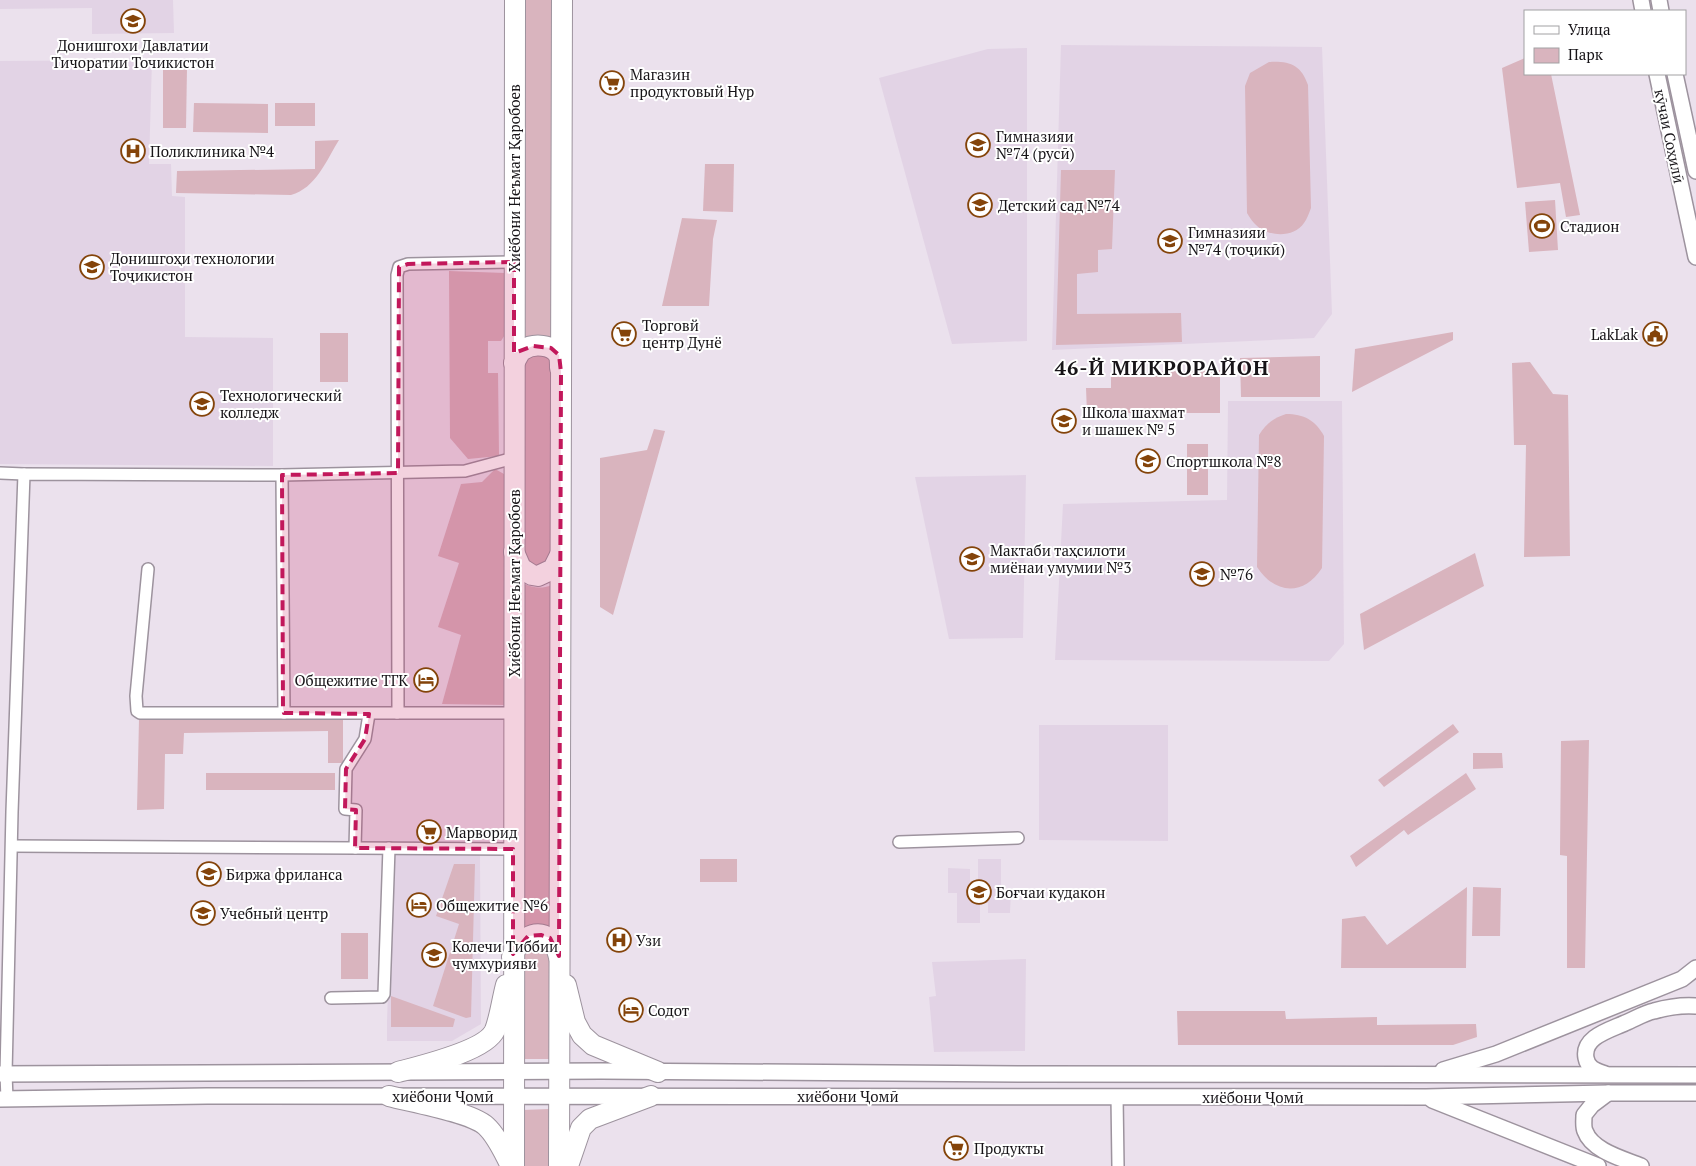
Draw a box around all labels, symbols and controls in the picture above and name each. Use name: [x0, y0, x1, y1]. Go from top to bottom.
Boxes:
school or university icon: Донишгохи Давлатии Тичоратии Точикистон: [120, 8, 146, 34]
legend: [1524, 10, 1686, 75]
text: Улица: [1568, 19, 1611, 39]
place label: Донишгохи Давлатии Тичоратии Точикистон: [51, 35, 215, 72]
text: Парк: [1568, 44, 1604, 64]
place label: Магазин продуктовый Нур: [630, 64, 754, 101]
supermarket icon: Магазин продуктовый Нур: [599, 70, 625, 96]
street label: Хиёбони Неъмат Қаробоев: [504, 84, 524, 272]
street label: кӯчаи Соҳилӣ: [1650, 87, 1690, 185]
place label: Гимназияи №74 (русӣ): [996, 126, 1075, 163]
school or university icon: Гимназияи №74 (русӣ): [965, 132, 991, 158]
hospital icon: Поликлиника №4: [120, 138, 146, 164]
place label: Поликлиника №4: [150, 141, 274, 161]
school or university icon: Детский сад №74: [967, 192, 993, 218]
place label: Детский сад №74: [998, 195, 1120, 215]
sports icon: Стадион: [1529, 213, 1555, 239]
place label: Стадион: [1560, 216, 1619, 236]
place label: Гимназияи №74 (тоҷикӣ): [1188, 222, 1285, 259]
school or university icon: Гимназияи №74 (тоҷикӣ): [1157, 228, 1183, 254]
place label: Донишгоҳи технологии Тоҷикистон: [110, 248, 275, 285]
school or university icon: Донишгоҳи технологии Тоҷикистон: [79, 254, 105, 280]
place label: Торговй центр Дунё: [642, 315, 722, 352]
supermarket icon: Торговй центр Дунё: [611, 321, 637, 347]
public building icon: LakLak: [1642, 321, 1668, 347]
place label: LakLak: [1591, 324, 1638, 344]
district label: 46-Й МИКРОРАЙОН: [1055, 354, 1269, 381]
place label: Технологический колледж: [220, 385, 342, 422]
school or university icon: Технологический колледж: [189, 391, 215, 417]
place label: Школа шахмат и шашек № 5: [1082, 402, 1186, 439]
school or university icon: Школа шахмат и шашек № 5: [1051, 408, 1077, 434]
school or university icon: Спортшкола №8: [1135, 448, 1161, 474]
place label: Спортшкола №8: [1166, 451, 1281, 471]
street label: Хиёбони Неъмат Қаробоев: [504, 489, 524, 677]
place label: Мактаби таҳсилоти миёнаи умумии №3: [990, 540, 1131, 577]
school or university icon: Мактаби таҳсилоти миёнаи умумии №3: [959, 546, 985, 572]
school or university icon: №76: [1189, 561, 1215, 587]
place label: №76: [1220, 564, 1253, 584]
hotel icon: Общежитие ТГК: [413, 667, 439, 693]
place label: Общежитие ТГК: [294, 670, 408, 690]
supermarket icon: Марворид: [416, 819, 442, 845]
place label: Марворид: [446, 822, 518, 842]
school or university icon: Биржа фриланса: [196, 861, 222, 887]
place label: Биржа фриланса: [226, 864, 343, 884]
school or university icon: Боғчаи кудакон: [966, 879, 992, 905]
place label: Боғчаи кудакон: [996, 882, 1105, 902]
hotel icon: Общежитие №6: [406, 892, 432, 918]
place label: Общежитие №6: [436, 895, 548, 915]
school or university icon: Учебный центр: [190, 900, 216, 926]
place label: Учебный центр: [220, 903, 328, 923]
hospital icon: Узи: [606, 927, 632, 953]
place label: Узи: [636, 930, 661, 950]
place label: Колечи Тиббии чумхурияви: [452, 936, 558, 973]
school or university icon: Колечи Тиббии чумхурияви: [421, 942, 447, 968]
hotel icon: Содот: [618, 997, 644, 1023]
place label: Содот: [648, 1000, 690, 1020]
street label: хиёбони Ҷомӣ: [392, 1086, 494, 1106]
street label: хиёбони Ҷомӣ: [797, 1086, 899, 1106]
street label: хиёбони Ҷомӣ: [1202, 1087, 1304, 1107]
supermarket icon: Продукты: [943, 1135, 969, 1161]
place label: Продукты: [974, 1138, 1044, 1158]

